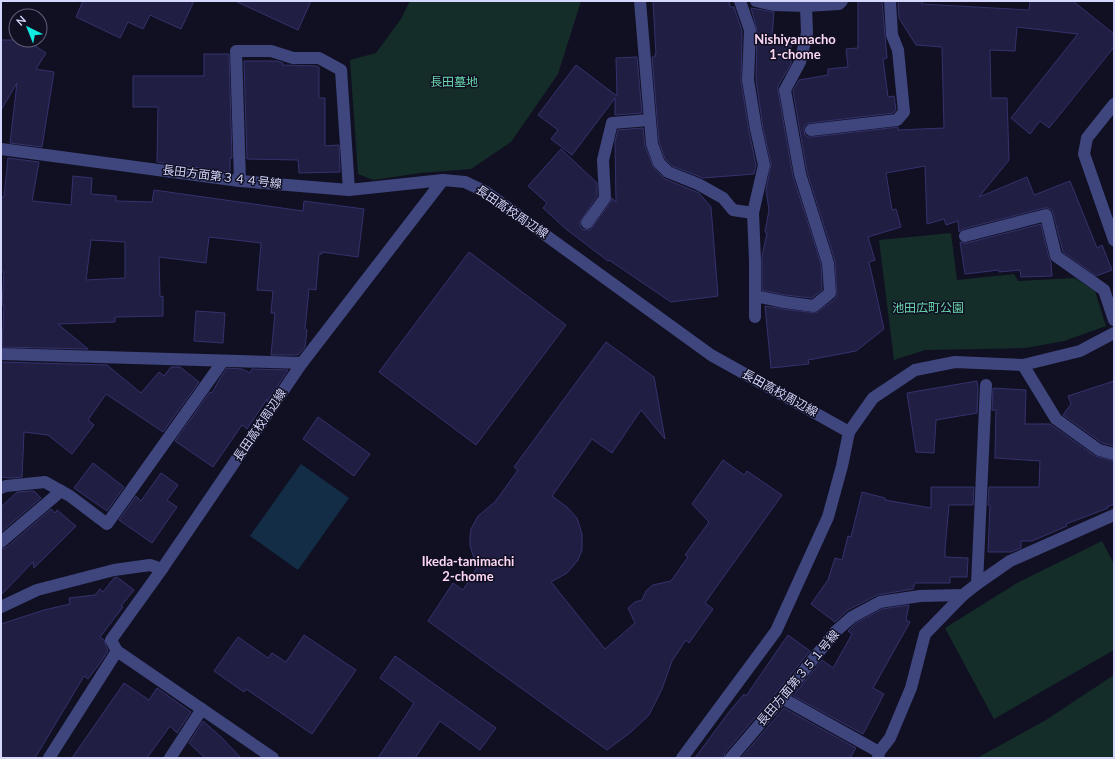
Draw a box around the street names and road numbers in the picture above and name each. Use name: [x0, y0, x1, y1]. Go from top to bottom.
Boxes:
street label: 長田方面第３４４号線: [162, 162, 283, 191]
street label: 長田高校周辺線: [473, 182, 551, 241]
street label: 長田高校周辺線: [740, 366, 821, 419]
street label: 長田高校周辺線: [230, 386, 289, 464]
street label: 長田方面第３５１号線: [753, 627, 842, 728]

